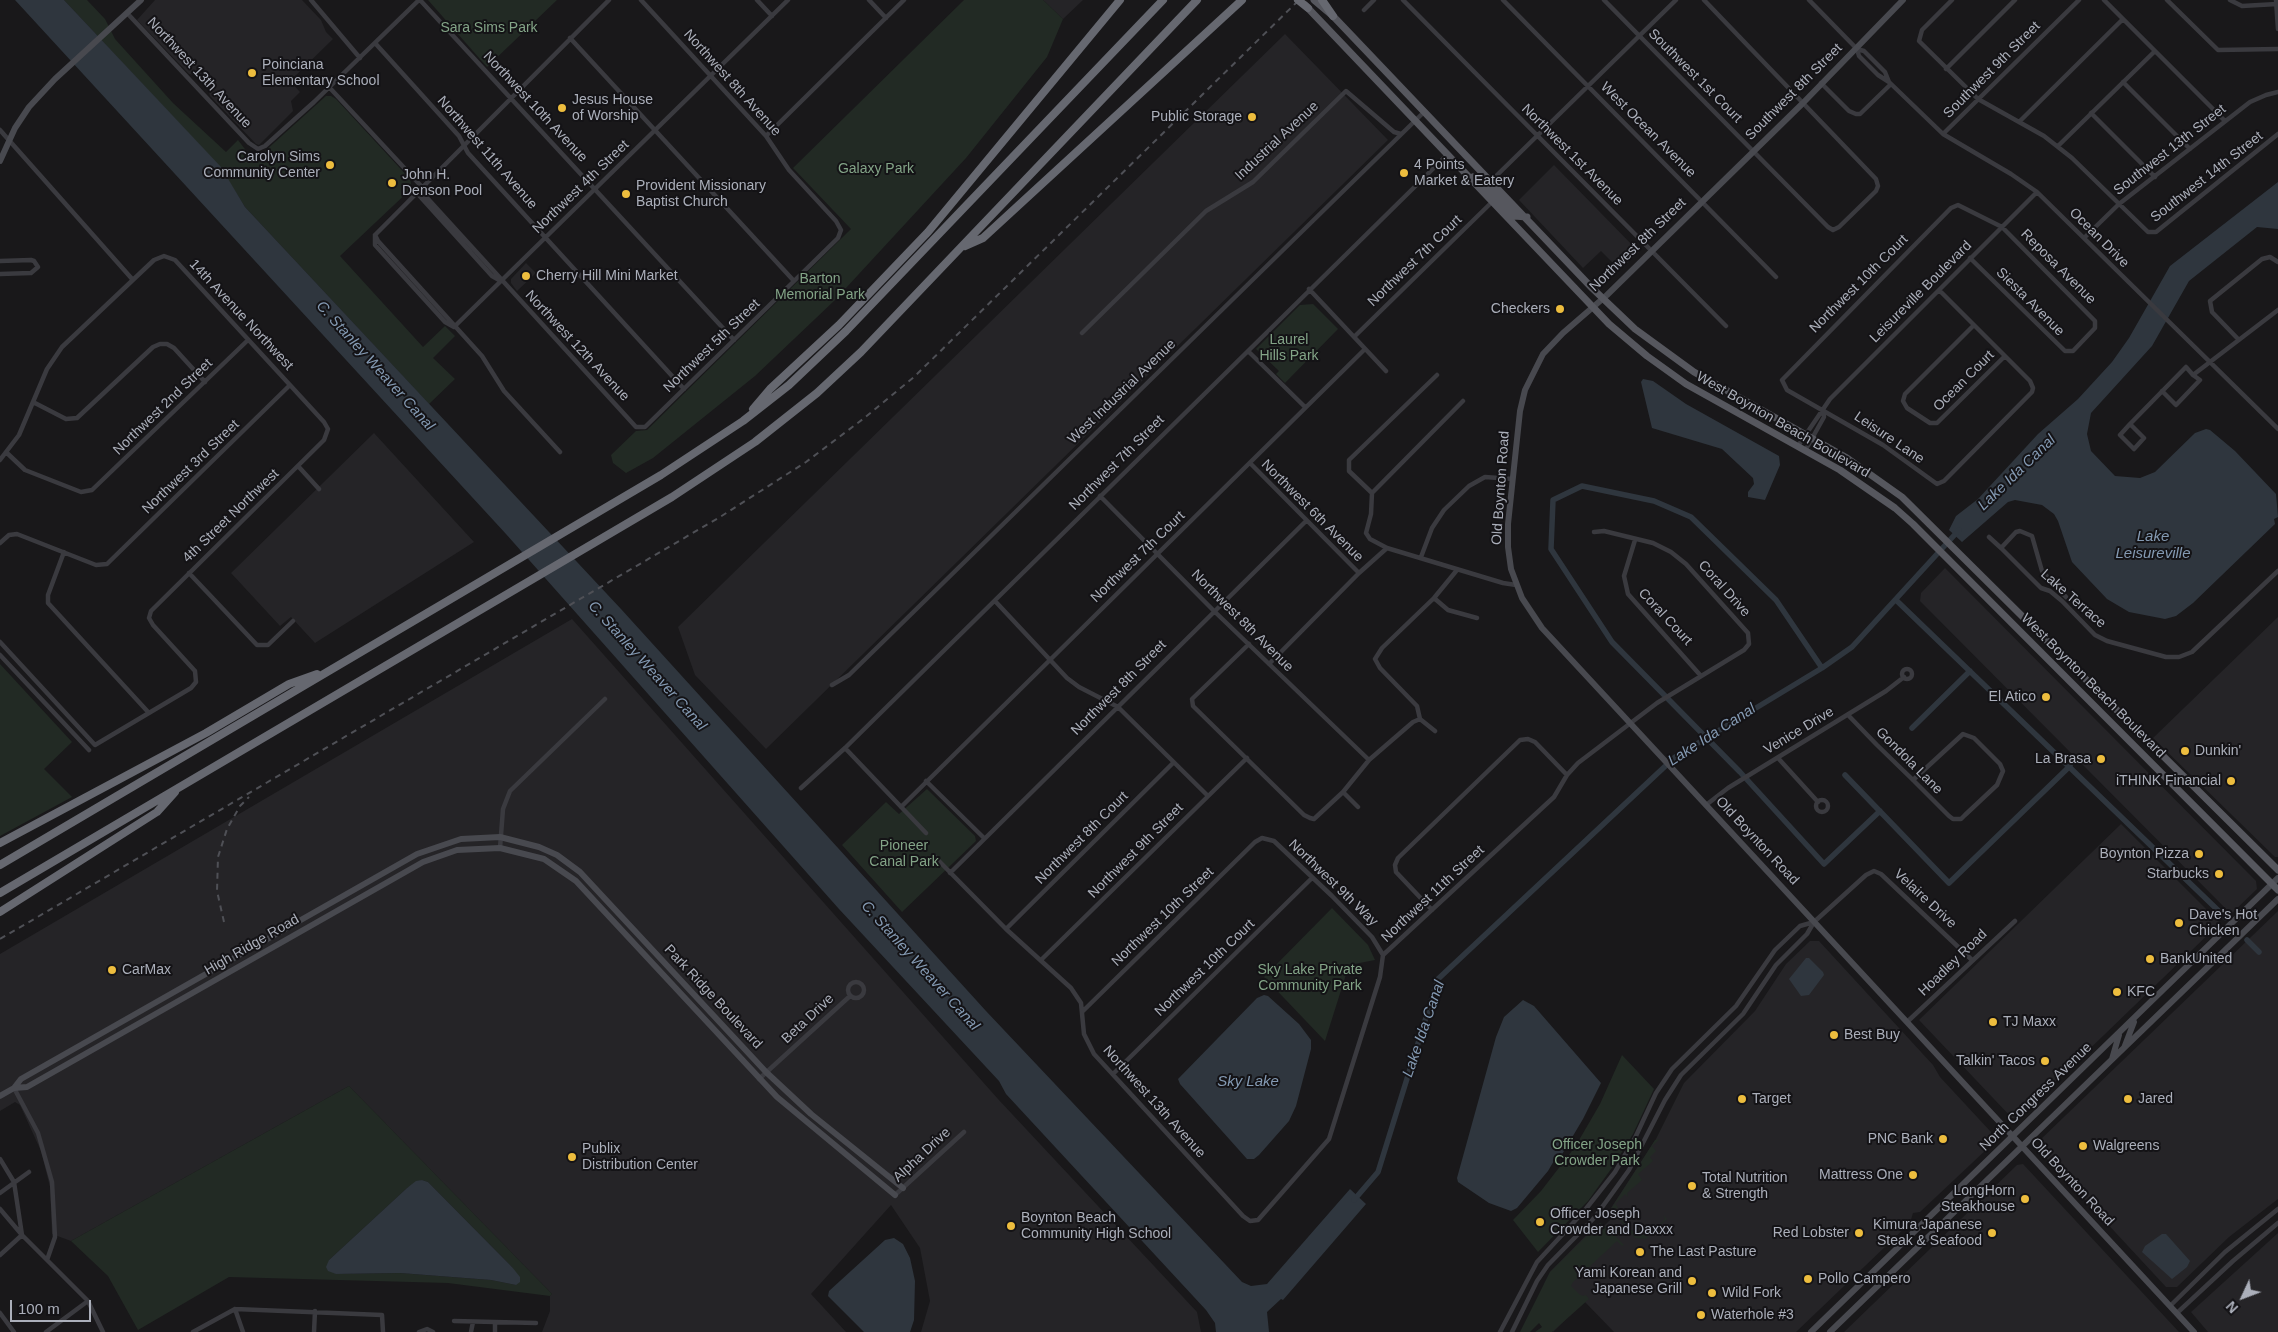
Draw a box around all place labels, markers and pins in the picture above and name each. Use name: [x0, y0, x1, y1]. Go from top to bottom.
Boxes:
place label: Poinciana Elementary School: [262, 57, 380, 90]
marker: Poinciana Elementary School: [246, 67, 258, 79]
place label: Jesus House of Worship: [572, 92, 653, 124]
marker: Jesus House of Worship: [556, 102, 568, 114]
place label: Public Storage: [1151, 109, 1242, 125]
marker: Public Storage: [1246, 111, 1258, 123]
place label: Carolyn Sims Community Center: [203, 149, 320, 182]
place label: 4 Points Market & Eatery: [1414, 157, 1514, 190]
marker: Carolyn Sims Community Center: [324, 159, 336, 171]
place label: John H. Denson Pool: [402, 167, 482, 200]
marker: 4 Points Market & Eatery: [1398, 167, 1410, 179]
marker: John H. Denson Pool: [386, 177, 398, 189]
place label: Provident Missionary Baptist Church: [636, 178, 766, 210]
marker: Provident Missionary Baptist Church: [620, 188, 632, 200]
place label: Cherry Hill Mini Market: [536, 268, 678, 284]
marker: Cherry Hill Mini Market: [520, 270, 532, 282]
place label: Checkers: [1491, 301, 1550, 317]
marker: Checkers: [1554, 303, 1566, 315]
place label: El Atico: [1989, 689, 2036, 705]
marker: El Atico: [2040, 691, 2052, 703]
place label: Dunkin': [2195, 743, 2241, 759]
marker: Dunkin': [2179, 745, 2191, 757]
place label: La Brasa: [2035, 751, 2091, 767]
marker: La Brasa: [2095, 753, 2107, 765]
place label: iTHINK Financial: [2116, 773, 2221, 789]
marker: iTHINK Financial: [2225, 775, 2237, 787]
place label: Boynton Pizza: [2100, 846, 2189, 862]
marker: Boynton Pizza: [2193, 848, 2205, 860]
place label: Starbucks: [2147, 866, 2209, 882]
marker: Starbucks: [2213, 868, 2225, 880]
place label: Dave's Hot Chicken: [2189, 907, 2257, 940]
marker: Dave's Hot Chicken: [2173, 917, 2185, 929]
place label: BankUnited: [2160, 951, 2232, 967]
marker: BankUnited: [2144, 953, 2156, 965]
place label: CarMax: [122, 962, 171, 978]
marker: CarMax: [106, 964, 118, 976]
place label: KFC: [2127, 984, 2155, 1000]
marker: KFC: [2111, 986, 2123, 998]
place label: TJ Maxx: [2003, 1014, 2056, 1030]
marker: TJ Maxx: [1987, 1016, 1999, 1028]
place label: Best Buy: [1844, 1027, 1900, 1043]
marker: Best Buy: [1828, 1029, 1840, 1041]
place label: Talkin' Tacos: [1956, 1053, 2035, 1069]
marker: Talkin' Tacos: [2039, 1055, 2051, 1067]
place label: Target: [1752, 1091, 1791, 1107]
place label: Jared: [2138, 1091, 2173, 1107]
marker: Target: [1736, 1093, 1748, 1105]
marker: Jared: [2122, 1093, 2134, 1105]
place label: PNC Bank: [1868, 1131, 1933, 1147]
marker: PNC Bank: [1937, 1133, 1949, 1145]
place label: Walgreens: [2093, 1138, 2159, 1154]
marker: Walgreens: [2077, 1140, 2089, 1152]
place label: Publix Distribution Center: [582, 1141, 698, 1174]
marker: Publix Distribution Center: [566, 1151, 578, 1163]
place label: Mattress One: [1819, 1167, 1903, 1183]
marker: Mattress One: [1907, 1169, 1919, 1181]
place label: Total Nutrition & Strength: [1702, 1170, 1788, 1202]
marker: Total Nutrition & Strength: [1686, 1180, 1698, 1192]
place label: LongHorn Steakhouse: [1941, 1183, 2015, 1216]
marker: LongHorn Steakhouse: [2019, 1193, 2031, 1205]
place label: Officer Joseph Crowder and Daxxx: [1550, 1206, 1673, 1238]
place label: Boynton Beach Community High School: [1021, 1210, 1171, 1242]
marker: Officer Joseph Crowder and Daxxx: [1534, 1216, 1546, 1228]
place label: Kimura Japanese Steak & Seafood: [1873, 1217, 1982, 1250]
marker: Boynton Beach Community High School: [1005, 1220, 1017, 1232]
place label: Red Lobster: [1773, 1225, 1849, 1241]
marker: Red Lobster: [1853, 1227, 1865, 1239]
marker: Kimura Japanese Steak & Seafood: [1986, 1227, 1998, 1239]
place label: The Last Pasture: [1650, 1244, 1757, 1260]
marker: The Last Pasture: [1634, 1246, 1646, 1258]
place label: Yami Korean and Japanese Grill: [1575, 1265, 1682, 1298]
place label: Pollo Campero: [1818, 1271, 1911, 1287]
marker: Pollo Campero: [1802, 1273, 1814, 1285]
marker: Yami Korean and Japanese Grill: [1686, 1275, 1698, 1287]
place label: Wild Fork: [1722, 1285, 1781, 1301]
marker: Wild Fork: [1706, 1287, 1718, 1299]
place label: Waterhole #3: [1711, 1307, 1794, 1323]
marker: Waterhole #3: [1695, 1309, 1707, 1321]

